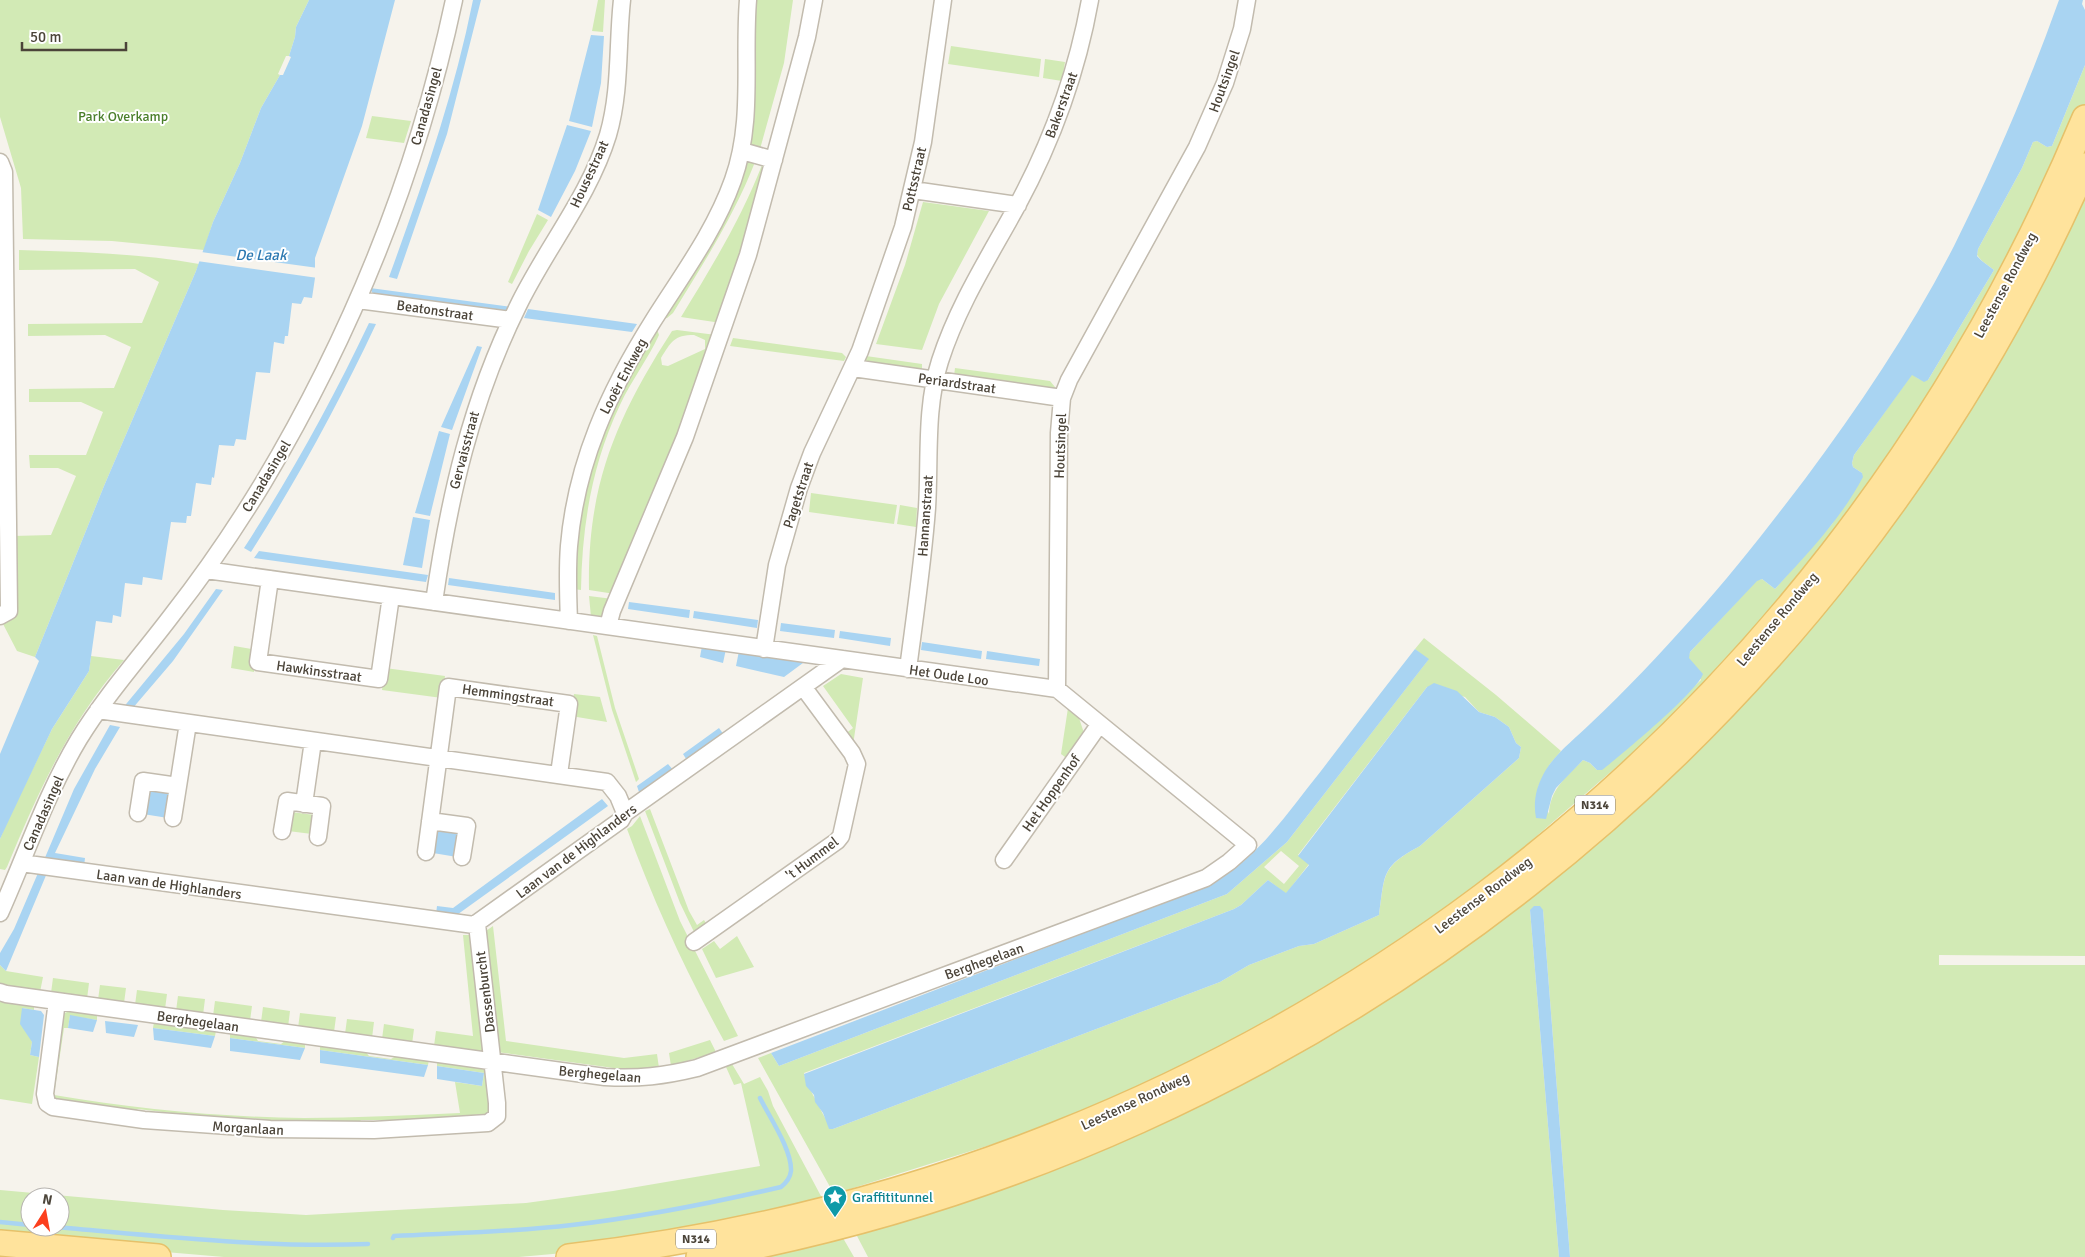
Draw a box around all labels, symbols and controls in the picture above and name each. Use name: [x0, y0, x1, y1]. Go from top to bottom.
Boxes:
scale bar: [22, 20, 126, 52]
text: 50 m: [30, 28, 61, 46]
street label: Houtsingel: [1205, 48, 1244, 115]
street label: Canadasingel: [407, 65, 446, 147]
street label: Bakerstraat: [1042, 70, 1081, 141]
park label: Park Overkamp: [78, 108, 168, 125]
street label: Housestraat: [566, 138, 613, 211]
street label: Pottsstraat: [899, 145, 930, 213]
street label: Leestense Rondweg: [1970, 229, 2041, 341]
water label: De Laak: [236, 246, 288, 264]
street label: Beatonstraat: [396, 297, 474, 324]
street label: Looër Enkweg: [596, 335, 651, 417]
street label: Periardstraat: [917, 370, 997, 397]
street label: Gervaisstraat: [446, 409, 483, 491]
street label: Houtsingel: [1051, 413, 1070, 479]
street label: Canadasingel: [238, 437, 295, 515]
street label: Pagetstraat: [780, 460, 817, 531]
street label: Hannanstraat: [914, 475, 937, 557]
street label: Leestense Rondweg: [1733, 569, 1822, 670]
street label: Hawkinsstraat: [275, 657, 363, 686]
street label: Het Oude Loo: [908, 661, 990, 690]
street label: Hemmingstraat: [461, 681, 555, 710]
street label: Het Hoppenhof: [1019, 750, 1085, 835]
street label: Canadasingel: [19, 773, 68, 854]
road number: N314: [1575, 796, 1615, 814]
street label: Laan van de Highlanders: [513, 801, 640, 902]
street label: 't Hummel: [783, 833, 842, 884]
street label: Leestense Rondweg: [1431, 853, 1535, 938]
street label: Laan van de Highlanders: [95, 866, 243, 903]
street label: Berghegelaan: [942, 939, 1026, 984]
street label: Dassenburcht: [472, 950, 499, 1034]
street label: Berghegelaan: [156, 1007, 240, 1036]
street label: Berghegelaan: [558, 1062, 642, 1087]
street label: Leestense Rondweg: [1078, 1069, 1192, 1134]
street label: Morganlaan: [212, 1118, 284, 1139]
place icon: Graffititunnel: [822, 1184, 848, 1218]
north arrow: [20, 1187, 70, 1237]
place label: Graffititunnel: [852, 1189, 933, 1206]
text: N: [41, 1190, 54, 1209]
road number: N314: [676, 1230, 716, 1248]

